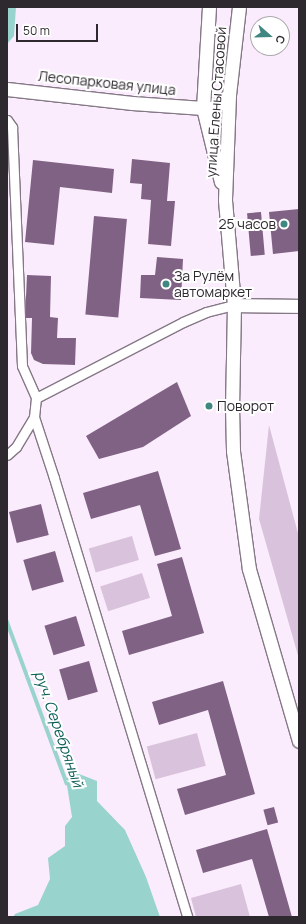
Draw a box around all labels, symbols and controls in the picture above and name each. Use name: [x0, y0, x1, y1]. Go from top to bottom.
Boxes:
scale bar: [18, 16, 100, 42]
north arrow: [250, 16, 290, 56]
text: 50 m: [23, 22, 50, 39]
street label: улица Елены Стасовой: [202, 26, 230, 178]
text: С: [272, 34, 289, 46]
street label: Лесопарковая улица: [37, 67, 177, 99]
place label: 25 часов: [218, 216, 276, 232]
marker: 25 часов: [279, 219, 289, 229]
place label: За Рулём автомаркет: [174, 268, 252, 300]
marker: За Рулём автомаркет: [161, 279, 171, 289]
place label: Поворот: [217, 398, 274, 414]
marker: Поворот: [204, 401, 214, 411]
water label: руч. Серебряный: [31, 668, 87, 790]

